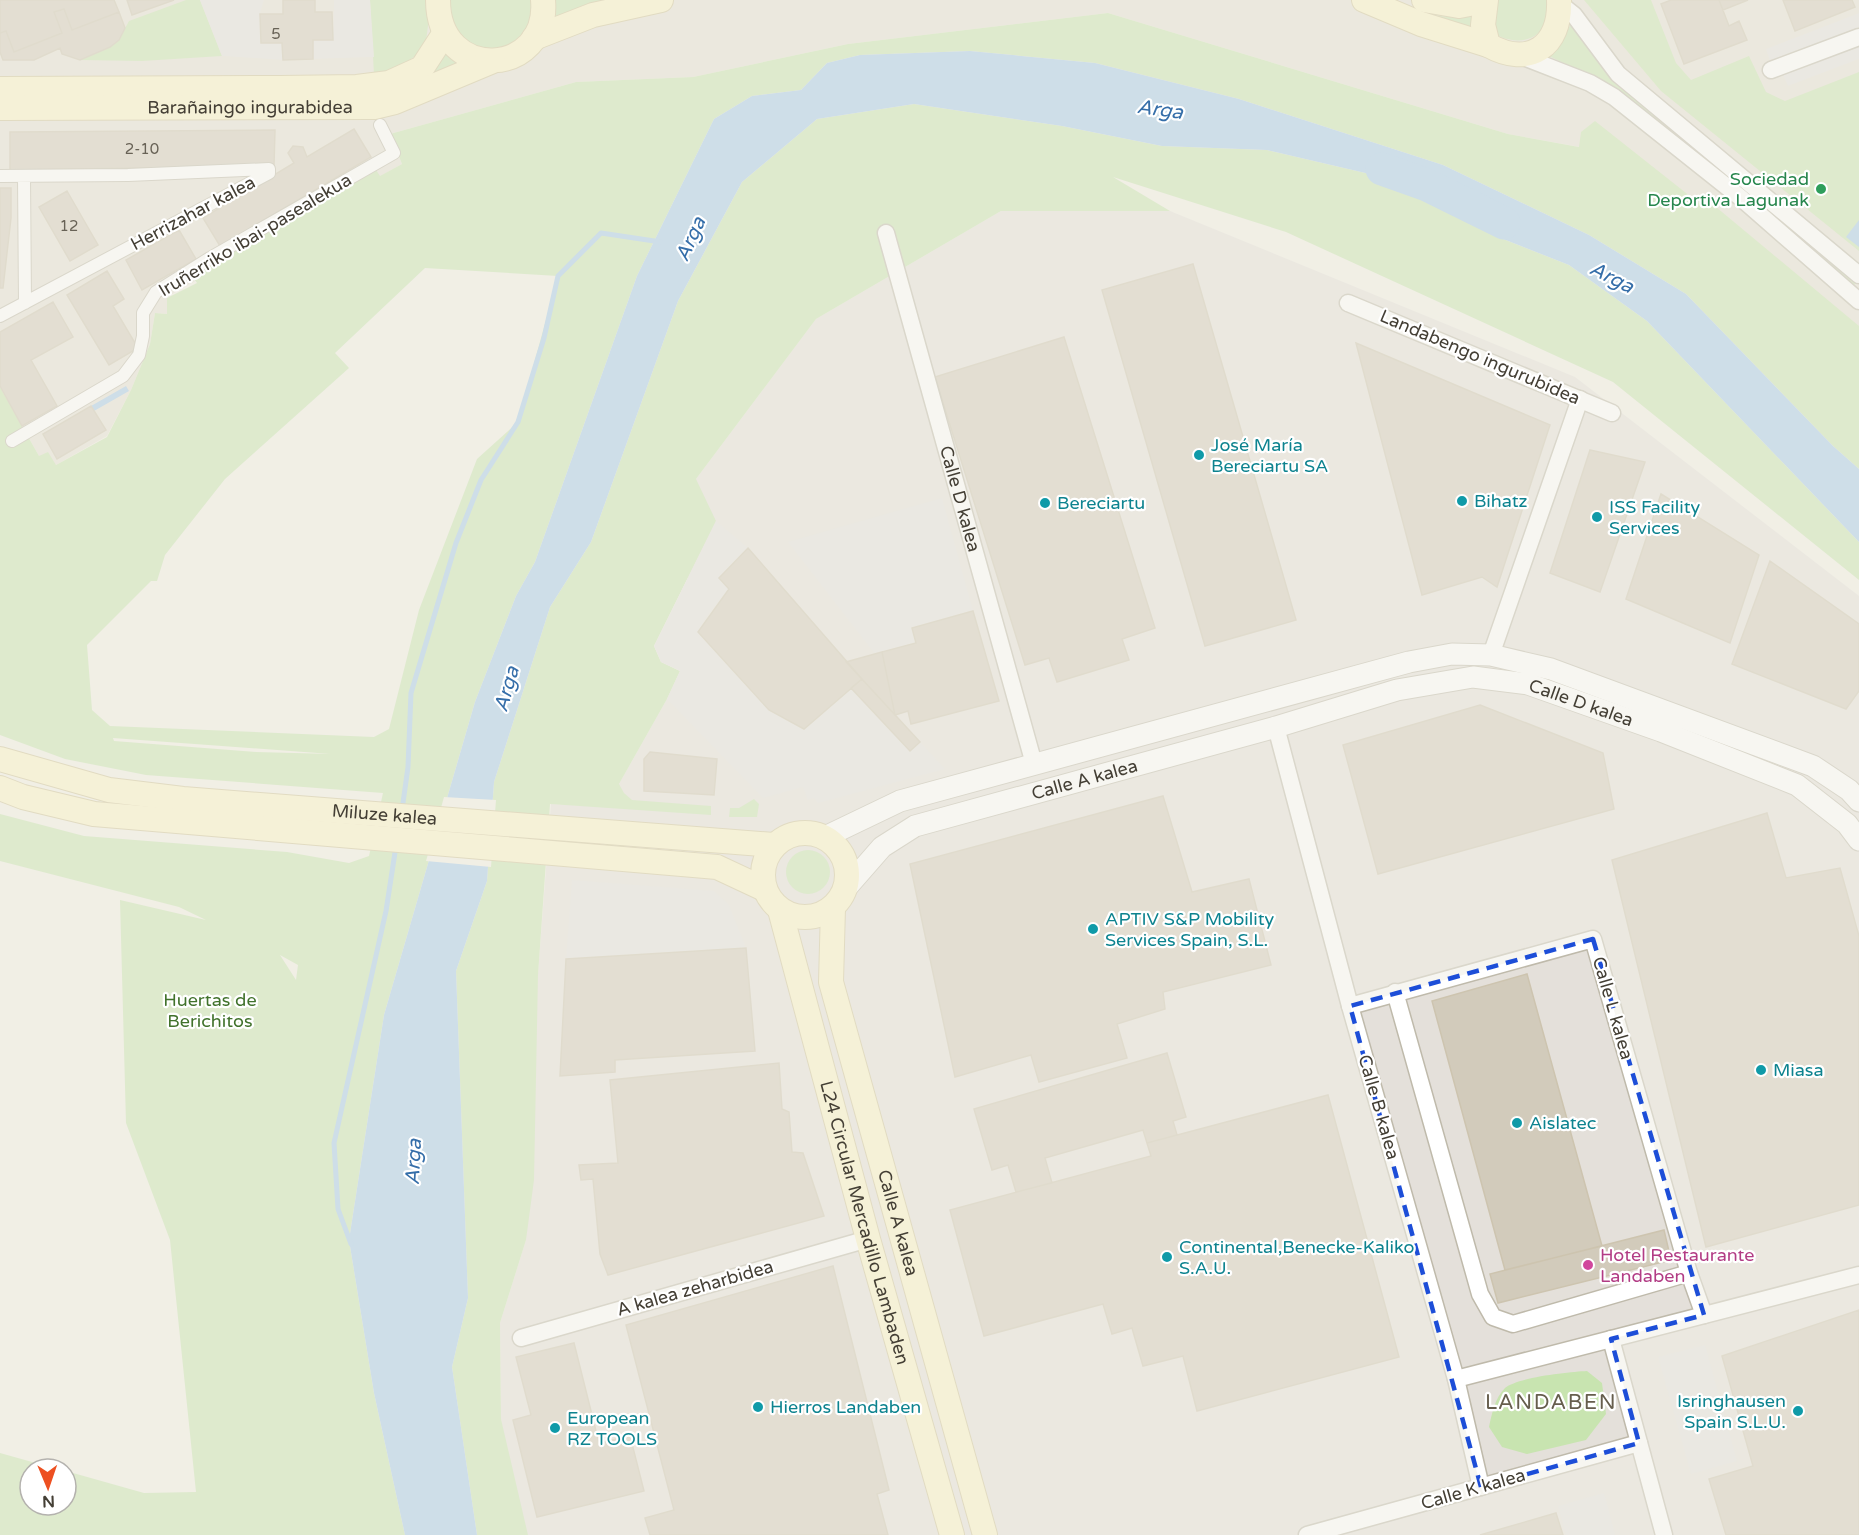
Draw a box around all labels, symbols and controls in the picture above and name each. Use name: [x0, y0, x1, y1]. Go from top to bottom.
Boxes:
house number: 5: [271, 25, 281, 43]
water label: Arga: [1135, 95, 1185, 125]
street label: Barañaingo ingurabidea: [147, 96, 353, 119]
house number: 2-10: [125, 140, 159, 158]
place label: Sociedad Deportiva Lagunak: [1647, 168, 1809, 211]
street label: Iruñerriko ibai-pasealekua: [155, 169, 355, 301]
street label: Herrizahar kalea: [127, 171, 259, 255]
marker: Sociedad Deportiva Lagunak: [1814, 182, 1828, 196]
water label: Arga: [671, 213, 712, 265]
house number: 12: [60, 217, 78, 235]
water label: Arga: [1586, 257, 1638, 299]
street label: Landabengo ingurubidea: [1377, 305, 1583, 409]
place label: José María Bereciartu SA: [1211, 434, 1329, 477]
street label: Calle D kalea: [935, 443, 985, 554]
marker: José María Bereciartu SA: [1192, 448, 1206, 462]
place label: Bihatz: [1474, 490, 1528, 512]
place label: Bereciartu: [1057, 492, 1145, 514]
marker: Bihatz: [1455, 494, 1469, 508]
marker: Bereciartu: [1038, 496, 1052, 510]
place label: ISS Facility Services: [1609, 496, 1701, 539]
marker: ISS Facility Services: [1590, 510, 1604, 524]
water label: Arga: [489, 663, 525, 715]
street label: Calle D kalea: [1526, 674, 1636, 731]
street label: Calle A kalea: [1029, 754, 1140, 805]
street label: Miluze kalea: [331, 800, 438, 830]
place label: APTIV S&P Mobility Services Spain, S.L.: [1105, 908, 1274, 951]
marker: APTIV S&P Mobility Services Spain, S.L.: [1086, 922, 1100, 936]
street label: Calle L kalea: [1588, 954, 1638, 1062]
park label: Huertas de Berichitos: [163, 989, 257, 1032]
street label: Calle B kalea: [1354, 1052, 1404, 1162]
place label: Miasa: [1773, 1059, 1824, 1081]
marker: Miasa: [1754, 1063, 1768, 1077]
street label: L24 Circular Mercadillo Lambaden: [815, 1078, 914, 1367]
place label: Aislatec: [1529, 1112, 1596, 1134]
marker: Aislatec: [1510, 1116, 1524, 1130]
water label: Arga: [401, 1138, 427, 1186]
street label: Calle A kalea: [873, 1167, 923, 1278]
place label: Continental,Benecke-Kaliko S.A.U.: [1179, 1236, 1415, 1279]
place label: Hotel Restaurante Landaben: [1600, 1244, 1754, 1287]
marker: Continental,Benecke-Kaliko S.A.U.: [1160, 1250, 1174, 1264]
street label: A kalea zeharbidea: [614, 1255, 776, 1321]
marker: Hotel Restaurante Landaben: [1581, 1258, 1595, 1272]
district label: LANDABEN: [1485, 1390, 1617, 1415]
place label: Isringhausen Spain S.L.U.: [1677, 1390, 1786, 1433]
place label: Hierros Landaben: [770, 1396, 921, 1418]
marker: Hierros Landaben: [751, 1400, 765, 1414]
marker: Isringhausen Spain S.L.U.: [1791, 1404, 1805, 1418]
place label: European RZ TOOLS: [567, 1407, 657, 1450]
marker: European RZ TOOLS: [548, 1421, 562, 1435]
north arrow: [18, 1457, 78, 1517]
street label: Calle K kalea: [1418, 1464, 1528, 1514]
text: N: [42, 1491, 55, 1511]

